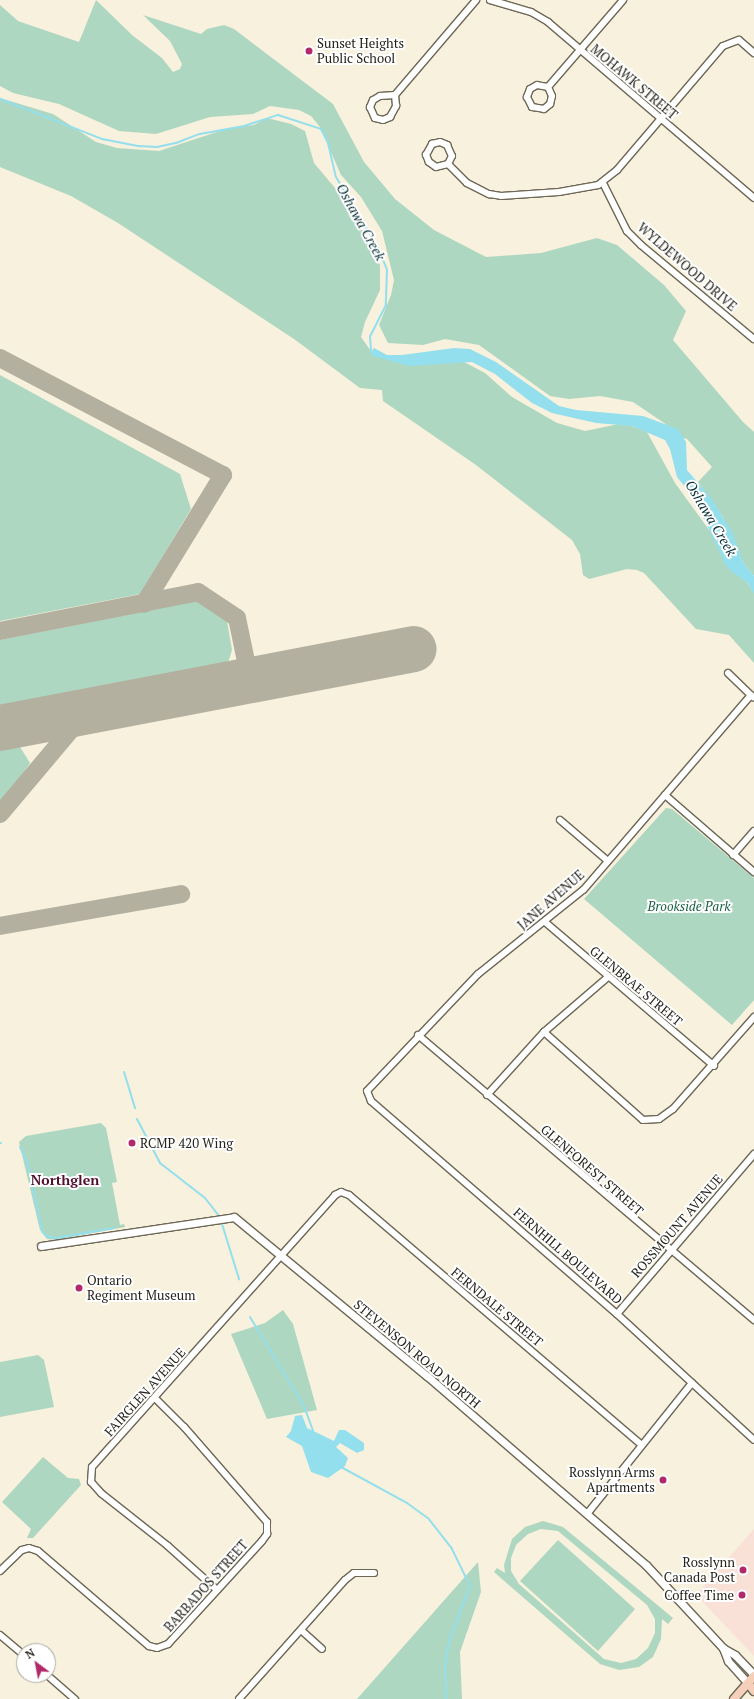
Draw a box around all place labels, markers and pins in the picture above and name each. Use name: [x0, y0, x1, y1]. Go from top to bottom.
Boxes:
place label: Sunset Heights Public School: [317, 36, 404, 67]
marker: Sunset Heights Public School: [304, 46, 314, 56]
place label: RCMP 420 Wing: [140, 1135, 233, 1151]
marker: RCMP 420 Wing: [127, 1138, 137, 1148]
place label: Ontario Regiment Museum: [87, 1273, 195, 1304]
marker: Ontario Regiment Museum: [74, 1283, 84, 1293]
place label: Rosslynn Arms Apartments: [569, 1465, 655, 1496]
marker: Rosslynn Arms Apartments: [658, 1475, 668, 1485]
place label: Rosslynn Canada Post: [664, 1555, 735, 1586]
marker: Rosslynn Canada Post: [738, 1565, 748, 1575]
place label: Coffee Time: [664, 1587, 734, 1603]
marker: Coffee Time: [737, 1590, 747, 1600]

